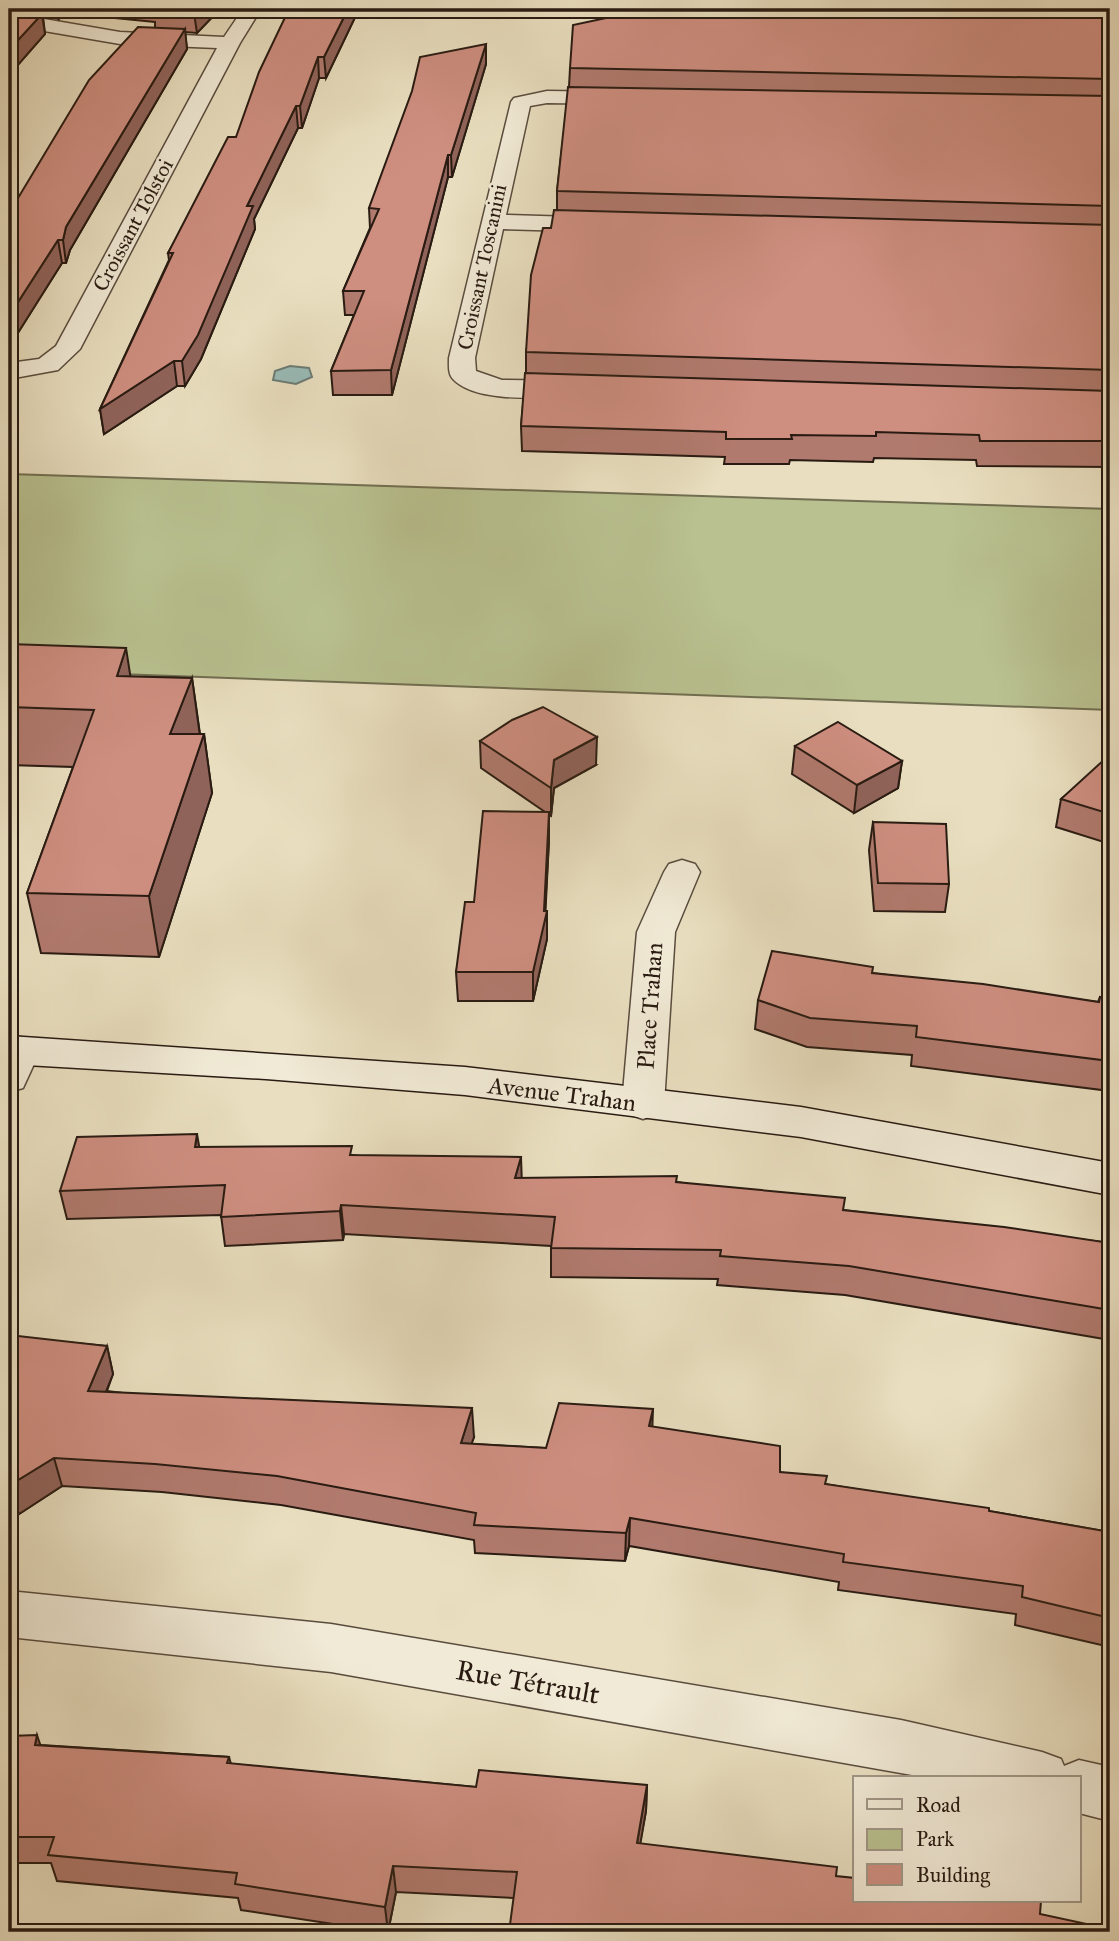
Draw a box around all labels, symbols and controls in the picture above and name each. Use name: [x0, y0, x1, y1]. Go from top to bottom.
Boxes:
street label: Croissant Tolstoi: [87, 154, 179, 296]
street label: Croissant Toscanini: [452, 181, 512, 352]
street label: Place Trahan: [631, 942, 669, 1070]
street label: Avenue Trahan: [485, 1070, 638, 1118]
street label: Rue Tétrault: [453, 1652, 603, 1712]
legend: [853, 1776, 1080, 1902]
text: Road: [916, 1792, 961, 1818]
text: Park: [916, 1826, 954, 1852]
text: Building: [916, 1862, 990, 1888]

